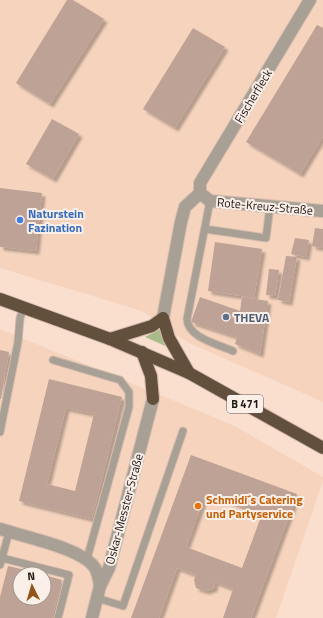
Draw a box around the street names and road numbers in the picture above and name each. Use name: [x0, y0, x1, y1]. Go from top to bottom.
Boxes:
street label: Fischerfleck: [229, 65, 277, 127]
street label: Rote-Kreuz-Straße: [216, 192, 314, 220]
road number: B 471: [227, 395, 263, 413]
street label: Oskar-Messter-Straße: [100, 452, 148, 566]

